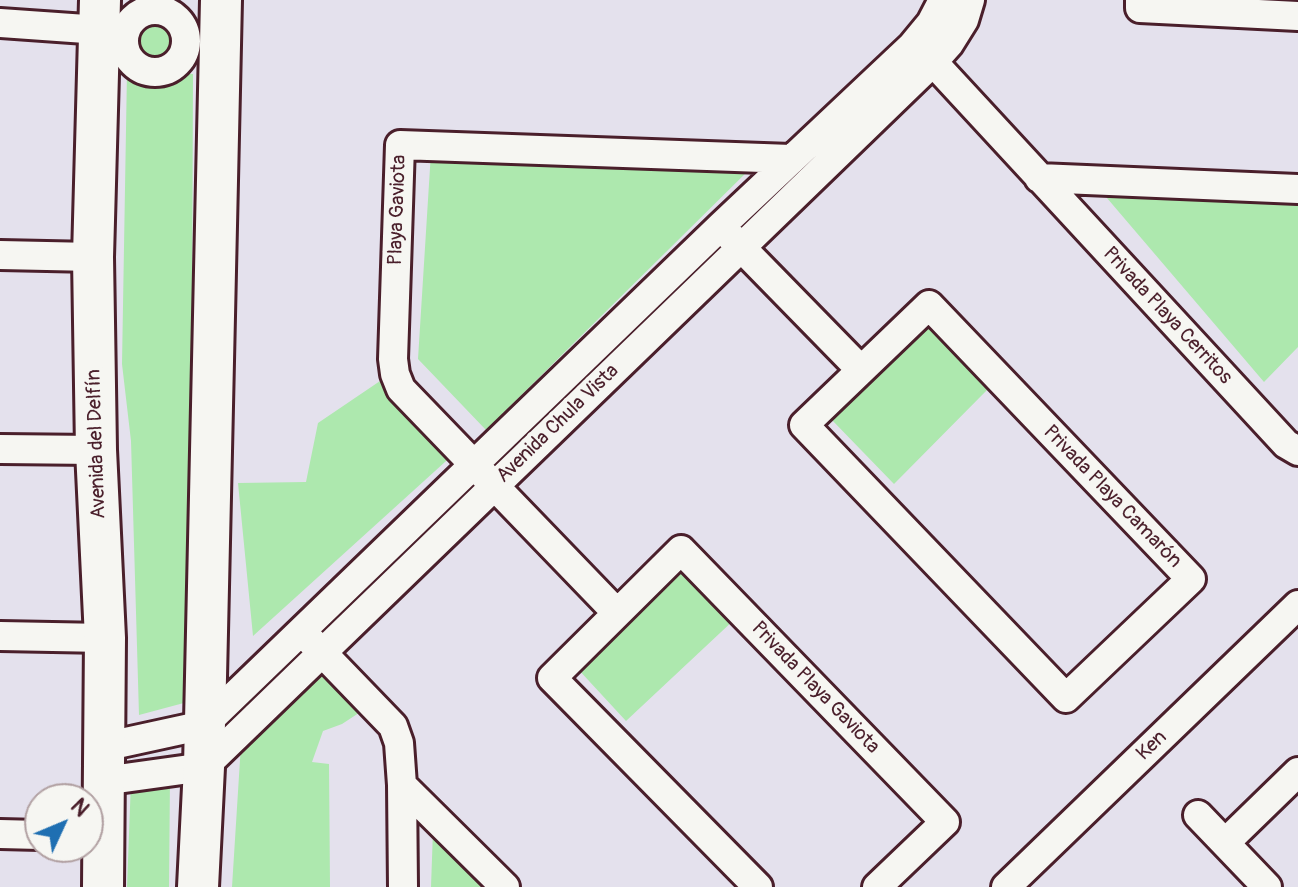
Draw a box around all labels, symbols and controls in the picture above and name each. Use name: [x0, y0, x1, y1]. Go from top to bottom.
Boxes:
street label: Playa Gaviota: [384, 154, 412, 266]
street label: Privada Playa Cerritos: [1097, 242, 1237, 390]
street label: Avenida Chula Vista: [492, 360, 624, 488]
street label: Avenida del Delfín: [82, 369, 112, 519]
street label: Privada Playa Camarón: [1038, 421, 1186, 573]
street label: Privada Playa Gaviota: [746, 617, 884, 759]
street label: Ken: [1132, 726, 1172, 766]
north arrow: [24, 783, 104, 863]
text: N: [65, 793, 95, 823]

